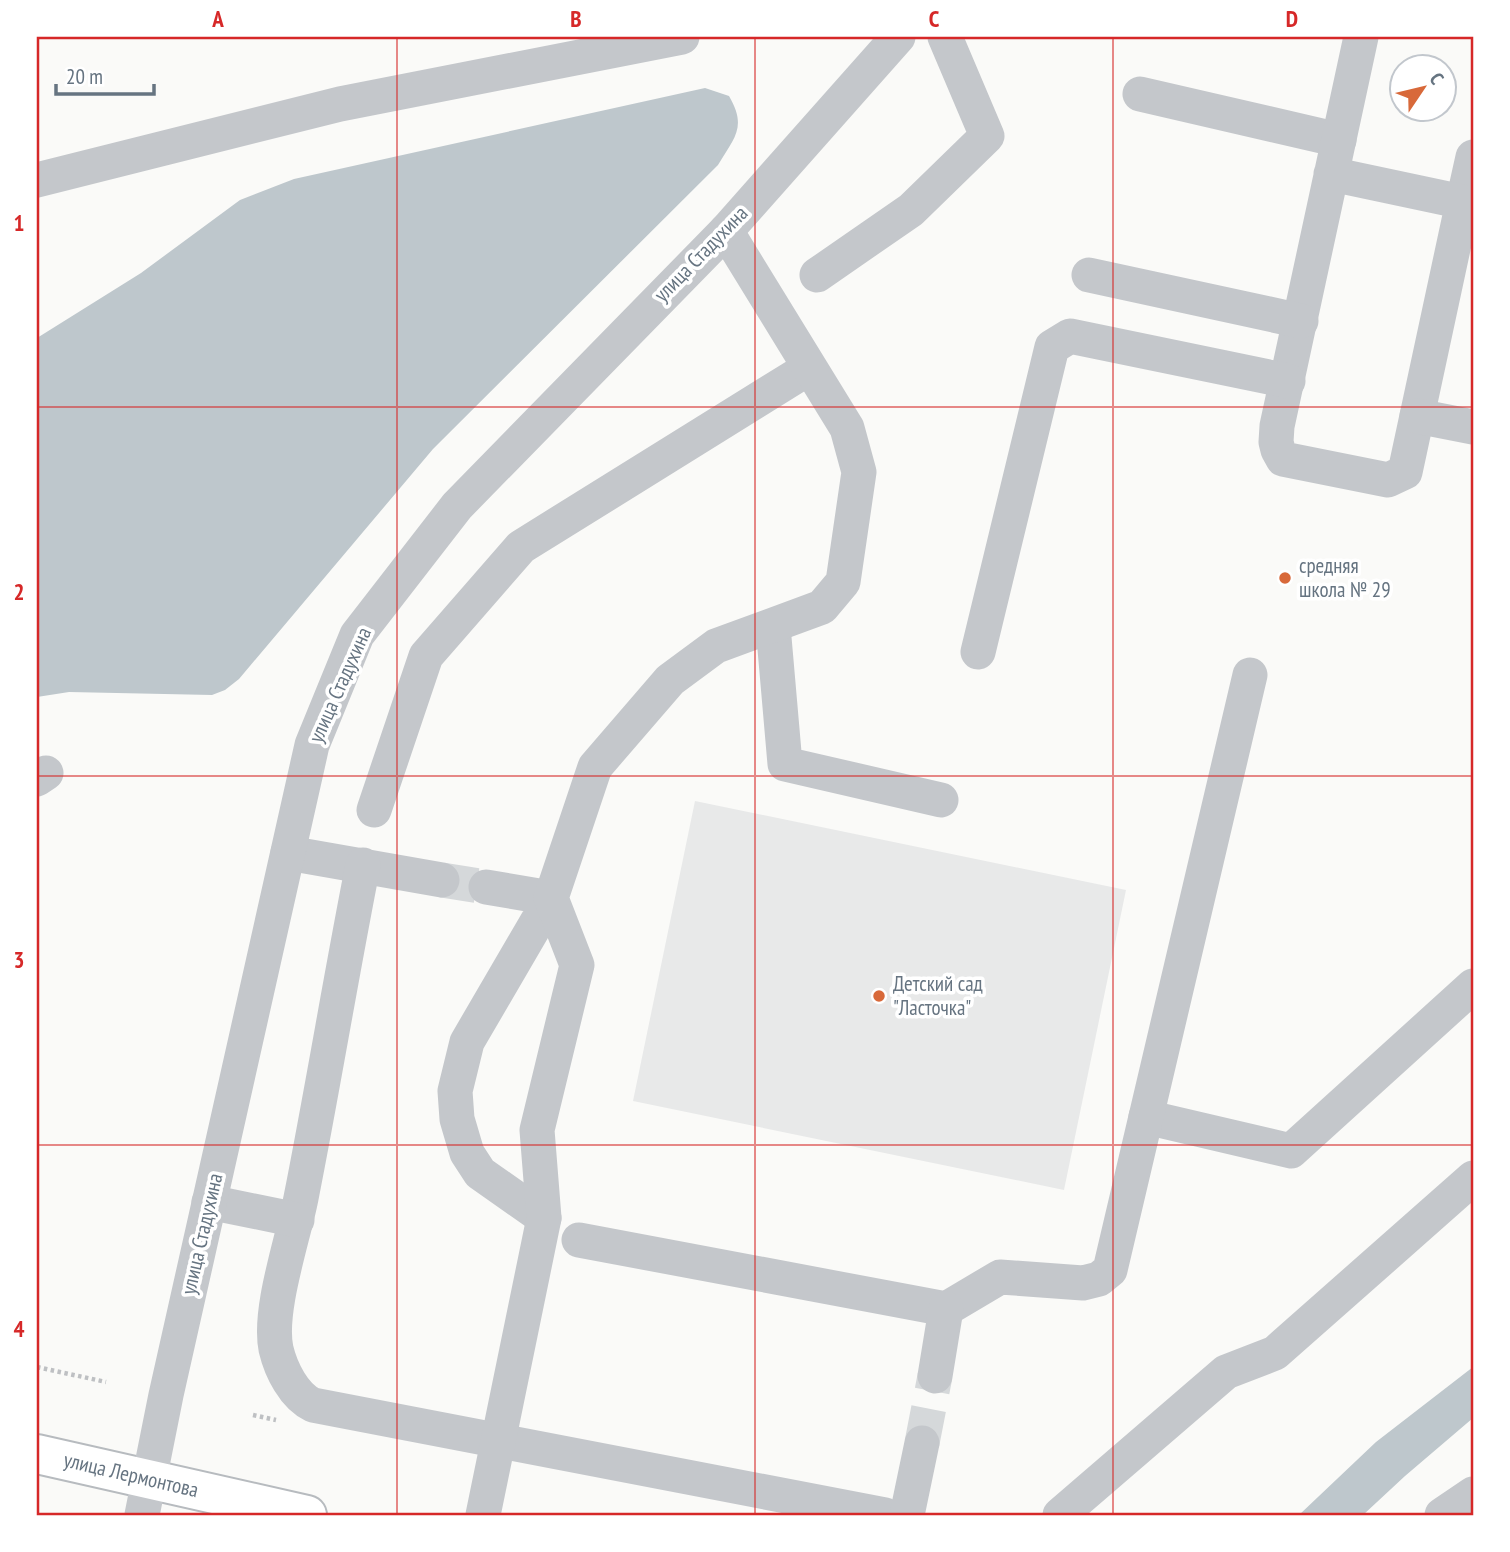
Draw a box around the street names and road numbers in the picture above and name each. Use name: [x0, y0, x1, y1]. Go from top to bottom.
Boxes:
street label: улица Стадухина: [648, 200, 753, 308]
street label: улица Стадухина: [302, 623, 377, 747]
street label: улица Стадухина: [174, 1171, 229, 1297]
street label: улица Лермонтова: [61, 1446, 201, 1503]

